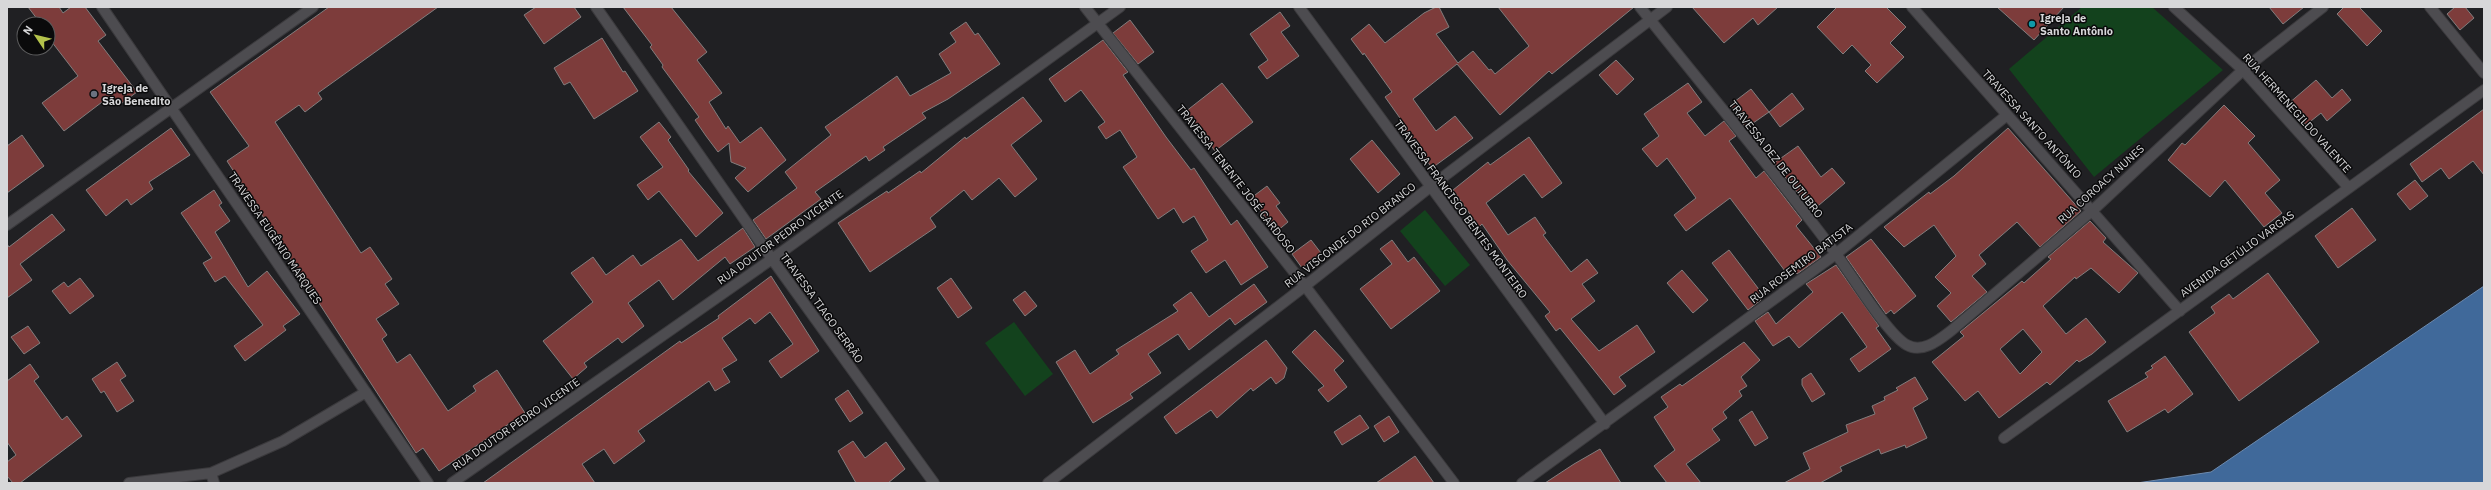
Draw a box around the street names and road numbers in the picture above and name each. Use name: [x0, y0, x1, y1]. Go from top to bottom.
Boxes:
street label: RUA HERMENEGILDO VALENTE: [2240, 50, 2354, 176]
street label: TRAVESSA SANTO ANTÔNIO: [1979, 67, 2085, 181]
street label: TRAVESSA DEZ DE OUTUBRO: [1726, 97, 1826, 221]
street label: TRAVESSA TENENTE JOSÉ CARDOSO: [1174, 102, 1298, 256]
street label: TRAVESSA FRANCISCO BENTES MONTEIRO: [1391, 117, 1531, 301]
street label: RUA COROACY NUNES: [2055, 141, 2147, 227]
street label: TRAVESSA EUGÊNIO MARQUES: [225, 169, 325, 307]
street label: RUA VISCONDE DO RIO BRANCO: [1281, 179, 1419, 291]
street label: RUA DOUTOR PEDRO VICENTE: [714, 186, 846, 288]
street label: AVENIDA GETÚLIO VARGAS: [2177, 208, 2297, 300]
street label: RUA ROSEMIRO BATISTA: [1747, 220, 1855, 306]
street label: TRAVESSA TIAGO SERRÃO: [777, 250, 867, 366]
street label: RUA DOUTOR PEDRO VICENTE: [449, 375, 583, 473]

